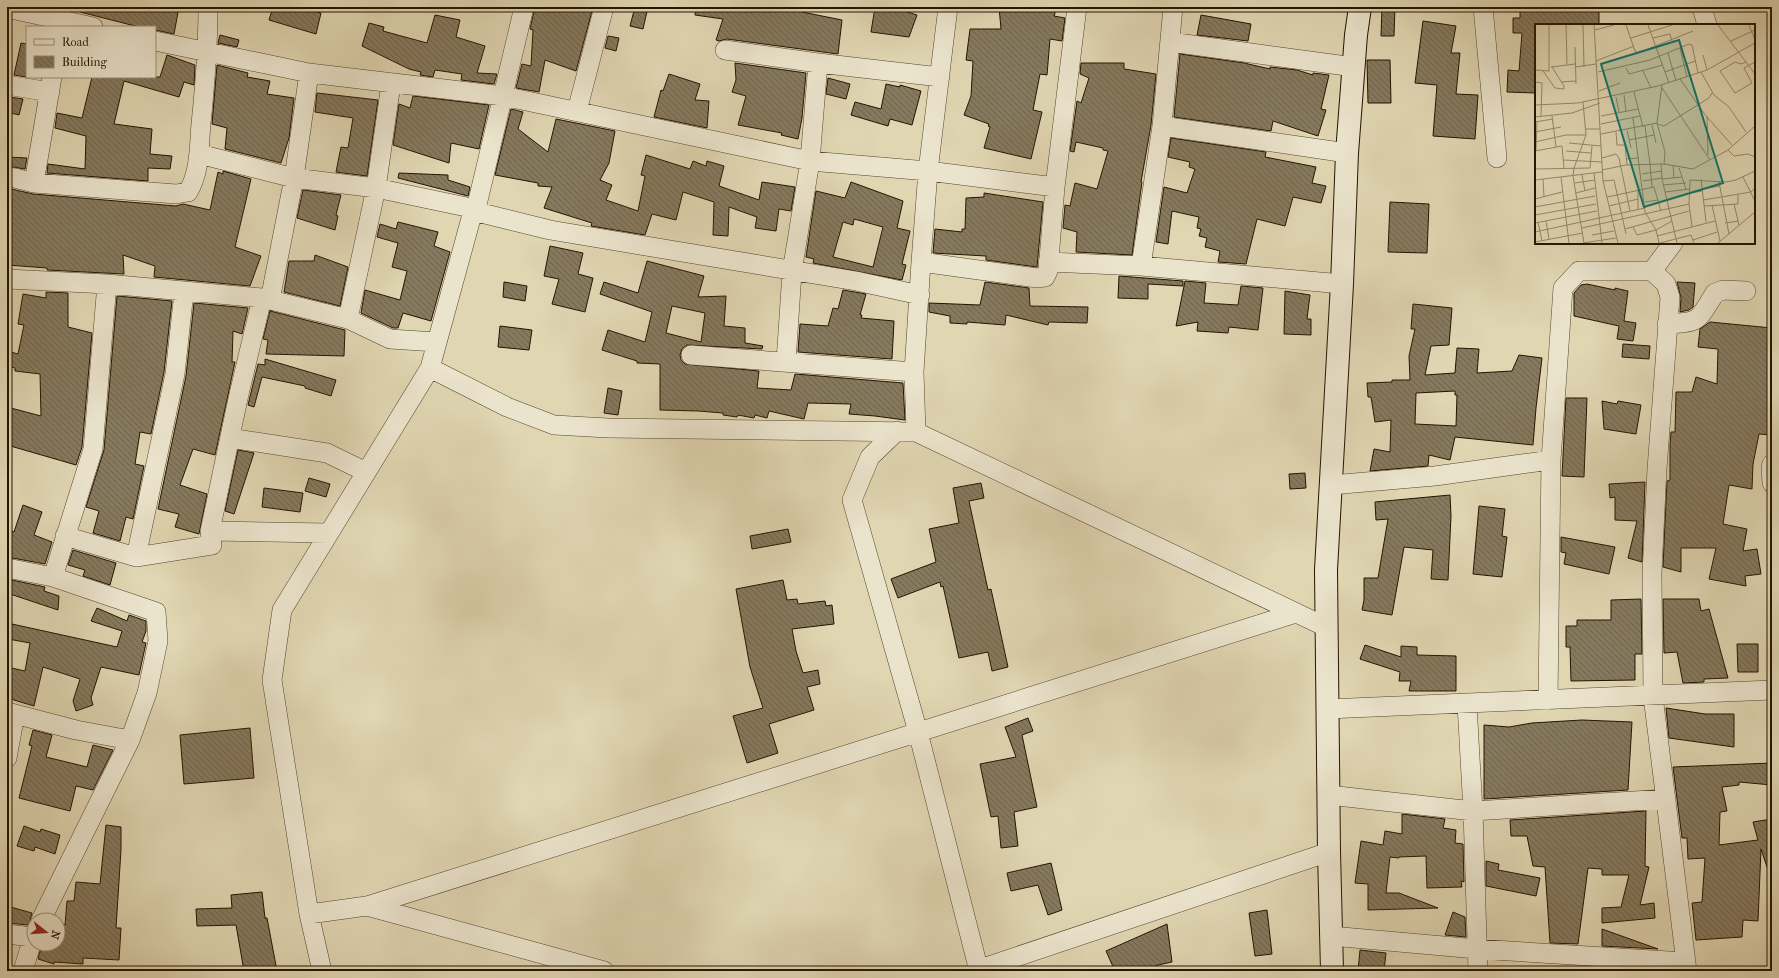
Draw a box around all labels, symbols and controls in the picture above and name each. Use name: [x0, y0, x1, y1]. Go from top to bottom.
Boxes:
inset map: [1535, 24, 1755, 244]
legend: [26, 26, 156, 78]
text: Road: [62, 35, 89, 49]
text: Building: [62, 55, 107, 69]
north arrow: [26, 912, 66, 952]
text: N: [47, 929, 63, 941]

